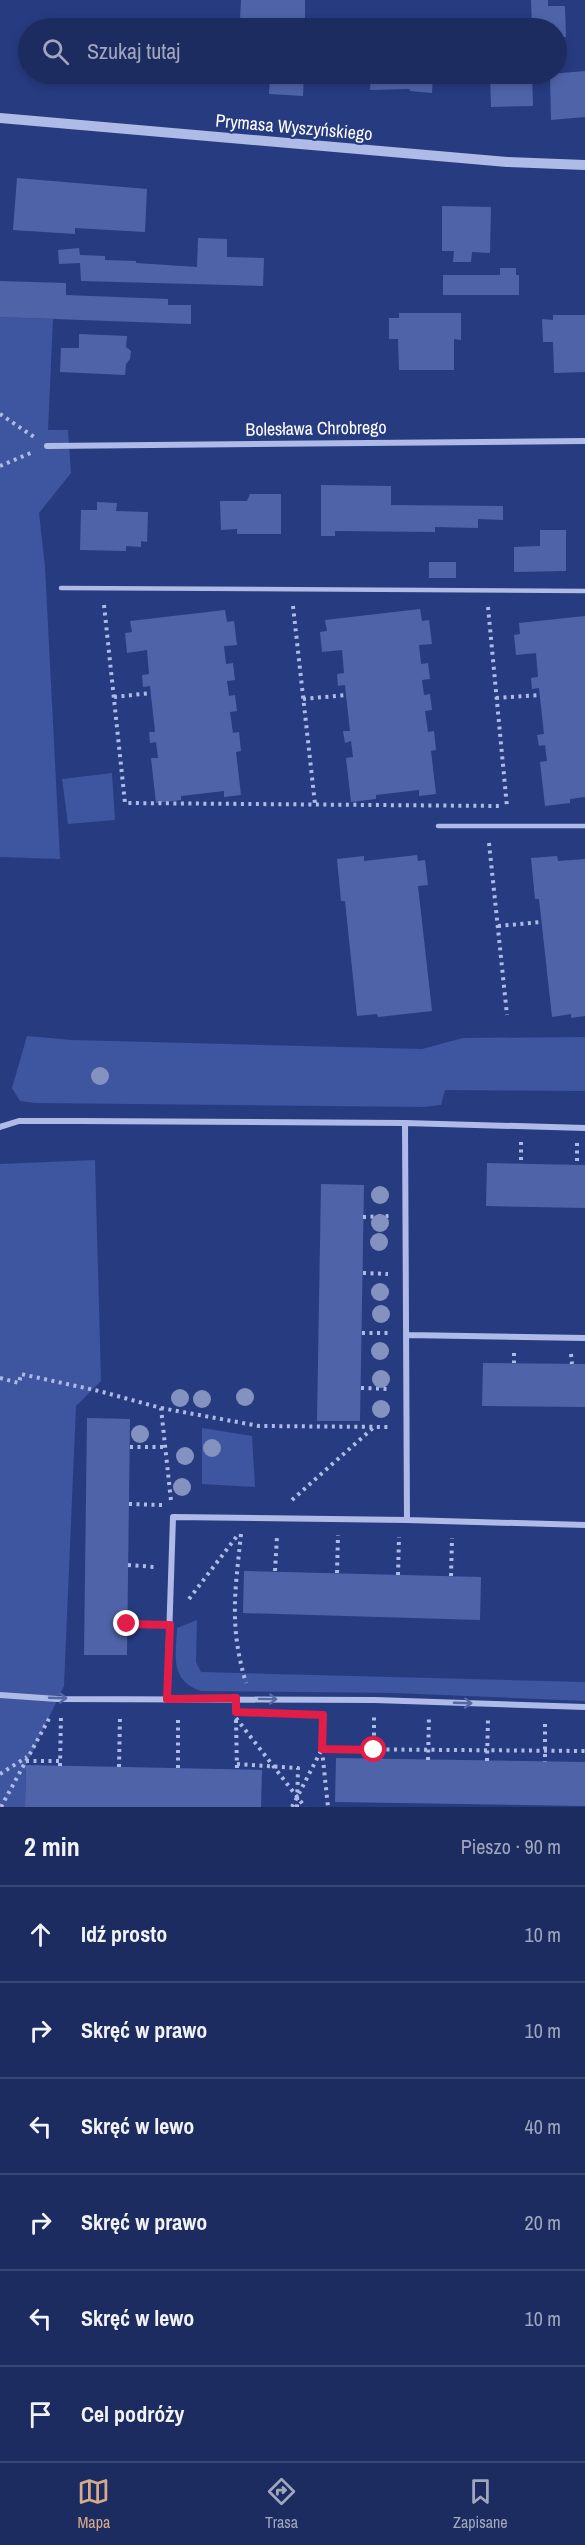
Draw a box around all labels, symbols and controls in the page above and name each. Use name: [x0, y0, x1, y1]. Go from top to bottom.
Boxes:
search box: [18, 18, 567, 84]
icon: search: [39, 35, 72, 68]
text: Szukaj tutaj: [87, 36, 180, 66]
street label: Prymasa Wyszyńskiego: [215, 108, 373, 146]
street label: Bolesława Chrobrego: [245, 414, 387, 442]
route end: [113, 1610, 139, 1636]
one-way arrow: [48, 1693, 68, 1704]
one-way arrow: [257, 1693, 277, 1705]
one-way arrow: [452, 1697, 472, 1708]
route start: [360, 1736, 386, 1762]
text: 2 min: [24, 1829, 80, 1864]
text: Pieszo · 90 m: [461, 1833, 561, 1860]
icon: ahead: [24, 1918, 57, 1951]
text: Idź prosto: [81, 1919, 167, 1949]
text: 10 m: [525, 1921, 561, 1948]
icon: right: [24, 2014, 57, 2047]
text: Skręć w prawo: [81, 2015, 207, 2045]
text: 10 m: [525, 2017, 561, 2044]
icon: left: [24, 2110, 57, 2143]
text: Skręć w lewo: [81, 2111, 194, 2141]
text: 40 m: [525, 2113, 561, 2140]
icon: right: [24, 2206, 57, 2239]
text: Skręć w prawo: [81, 2207, 207, 2237]
text: 20 m: [525, 2209, 561, 2236]
icon: left: [24, 2302, 57, 2335]
text: Skręć w lewo: [81, 2303, 194, 2333]
text: 10 m: [525, 2305, 561, 2332]
icon: arrive: [24, 2398, 57, 2431]
text: Cel podróży: [81, 2399, 184, 2429]
tab: Mapa: [77, 2475, 110, 2533]
tab: Trasa: [265, 2475, 298, 2533]
tab: Zapisane: [453, 2475, 508, 2533]

